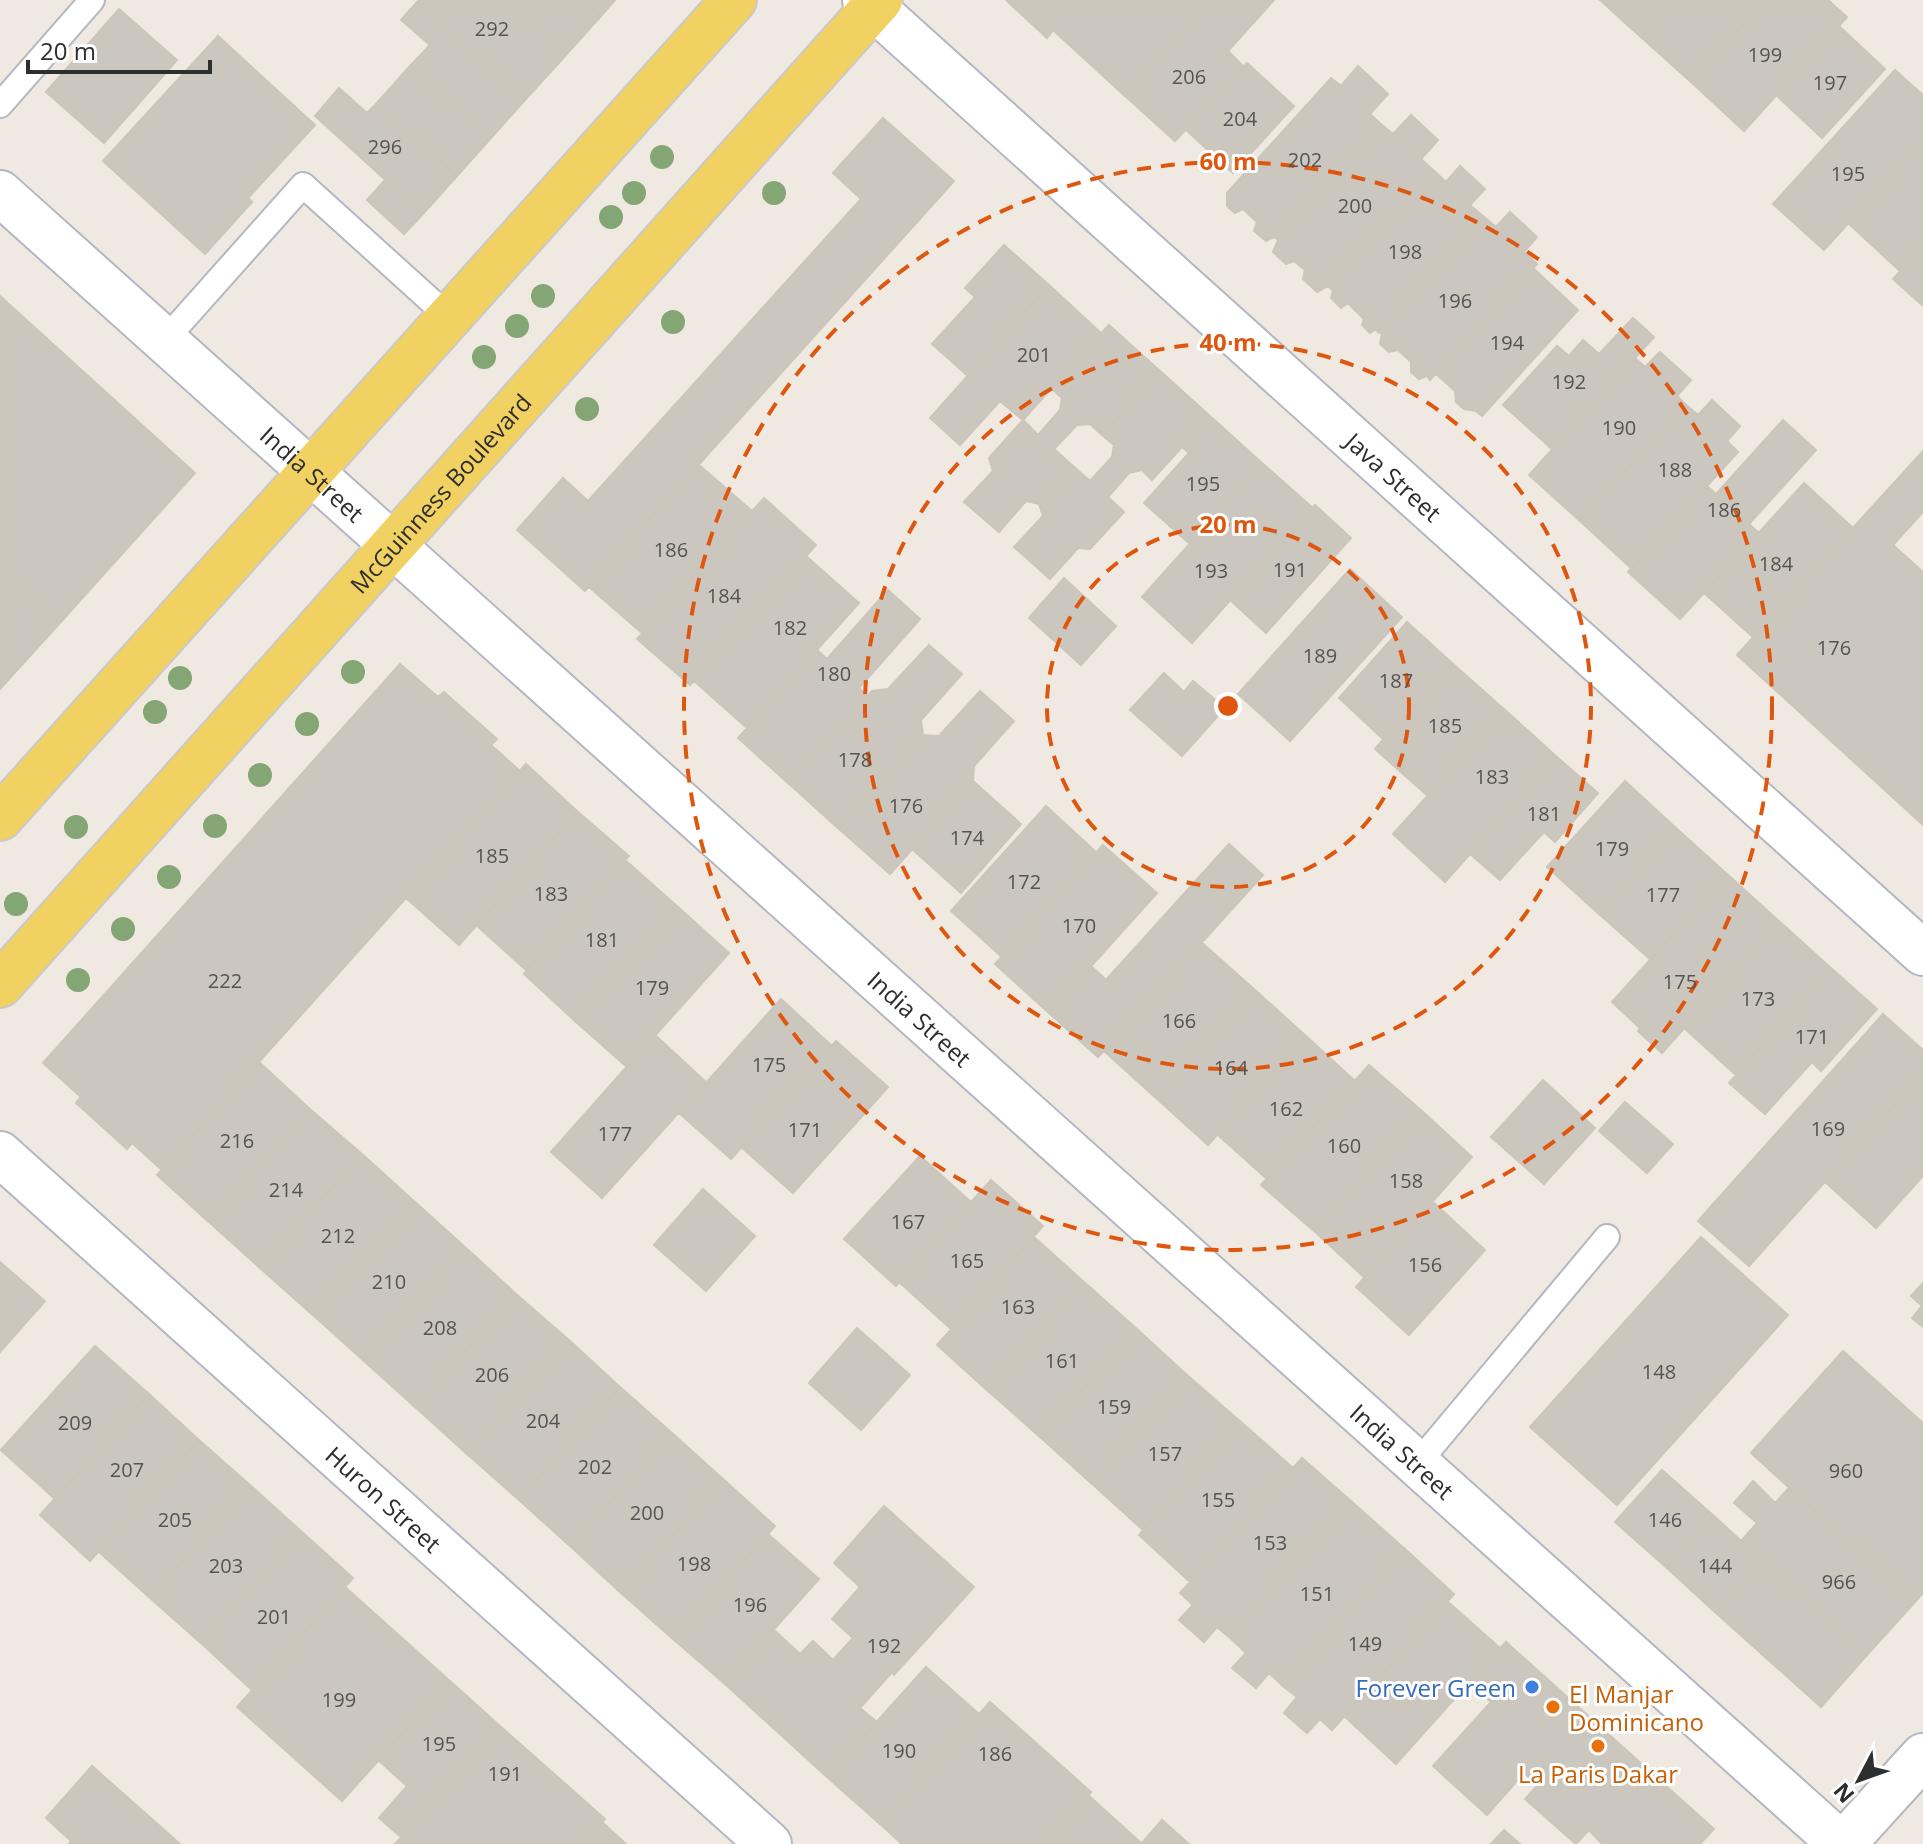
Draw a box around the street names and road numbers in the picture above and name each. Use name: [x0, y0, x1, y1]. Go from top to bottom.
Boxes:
street label: McGuinness Boulevard: [342, 386, 538, 600]
street label: India Street: [254, 418, 372, 529]
street label: Java Street: [1337, 423, 1449, 528]
street label: India Street: [861, 963, 979, 1073]
street label: India Street: [1344, 1396, 1462, 1506]
street label: Huron Street: [319, 1438, 449, 1559]

